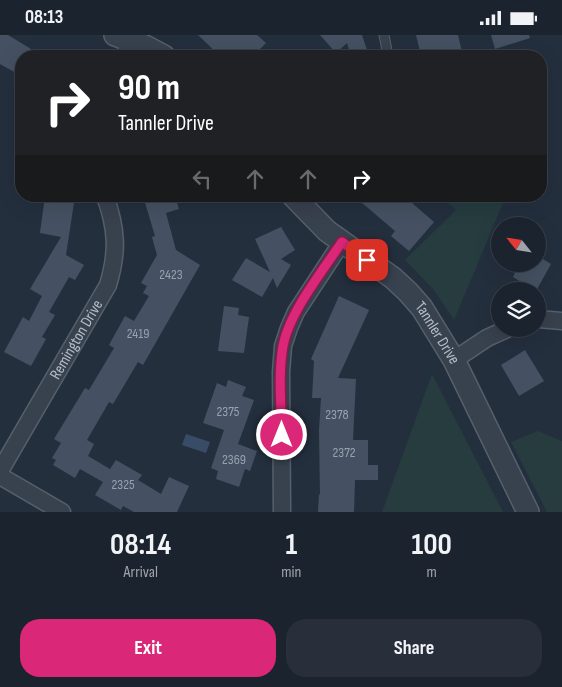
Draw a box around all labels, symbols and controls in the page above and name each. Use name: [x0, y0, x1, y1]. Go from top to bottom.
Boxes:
text: 08:13: [25, 6, 63, 29]
text: 90 m: [118, 67, 180, 110]
icon: right: [35, 70, 100, 135]
text: Tannler Drive: [118, 110, 214, 137]
icon: left: [188, 165, 216, 193]
icon: ahead: [241, 165, 269, 193]
icon: ahead: [294, 165, 322, 193]
icon: right: [347, 165, 375, 193]
north arrow: [491, 217, 546, 273]
map controls: [491, 217, 546, 337]
pin: [346, 239, 388, 281]
icon: arrive: [353, 246, 381, 274]
house number: 2423: [159, 266, 183, 283]
button: layers: [491, 282, 546, 337]
street label: Remington Drive: [46, 296, 107, 383]
street label: Tannler Drive: [411, 298, 464, 367]
house number: 2419: [127, 325, 149, 342]
house number: 2375: [217, 403, 240, 420]
house number: 2378: [325, 406, 349, 423]
position arrow: [255, 408, 307, 460]
house number: 2372: [332, 444, 356, 461]
house number: 2369: [222, 451, 246, 468]
house number: 2325: [111, 476, 135, 493]
text: 08:14: [110, 527, 171, 563]
text: 1: [285, 527, 297, 563]
text: 100: [412, 527, 452, 563]
text: Arrival: [123, 563, 158, 582]
text: min: [281, 563, 301, 582]
text: m: [427, 563, 437, 582]
button: Exit: [20, 619, 276, 677]
button: Share: [286, 619, 542, 677]

